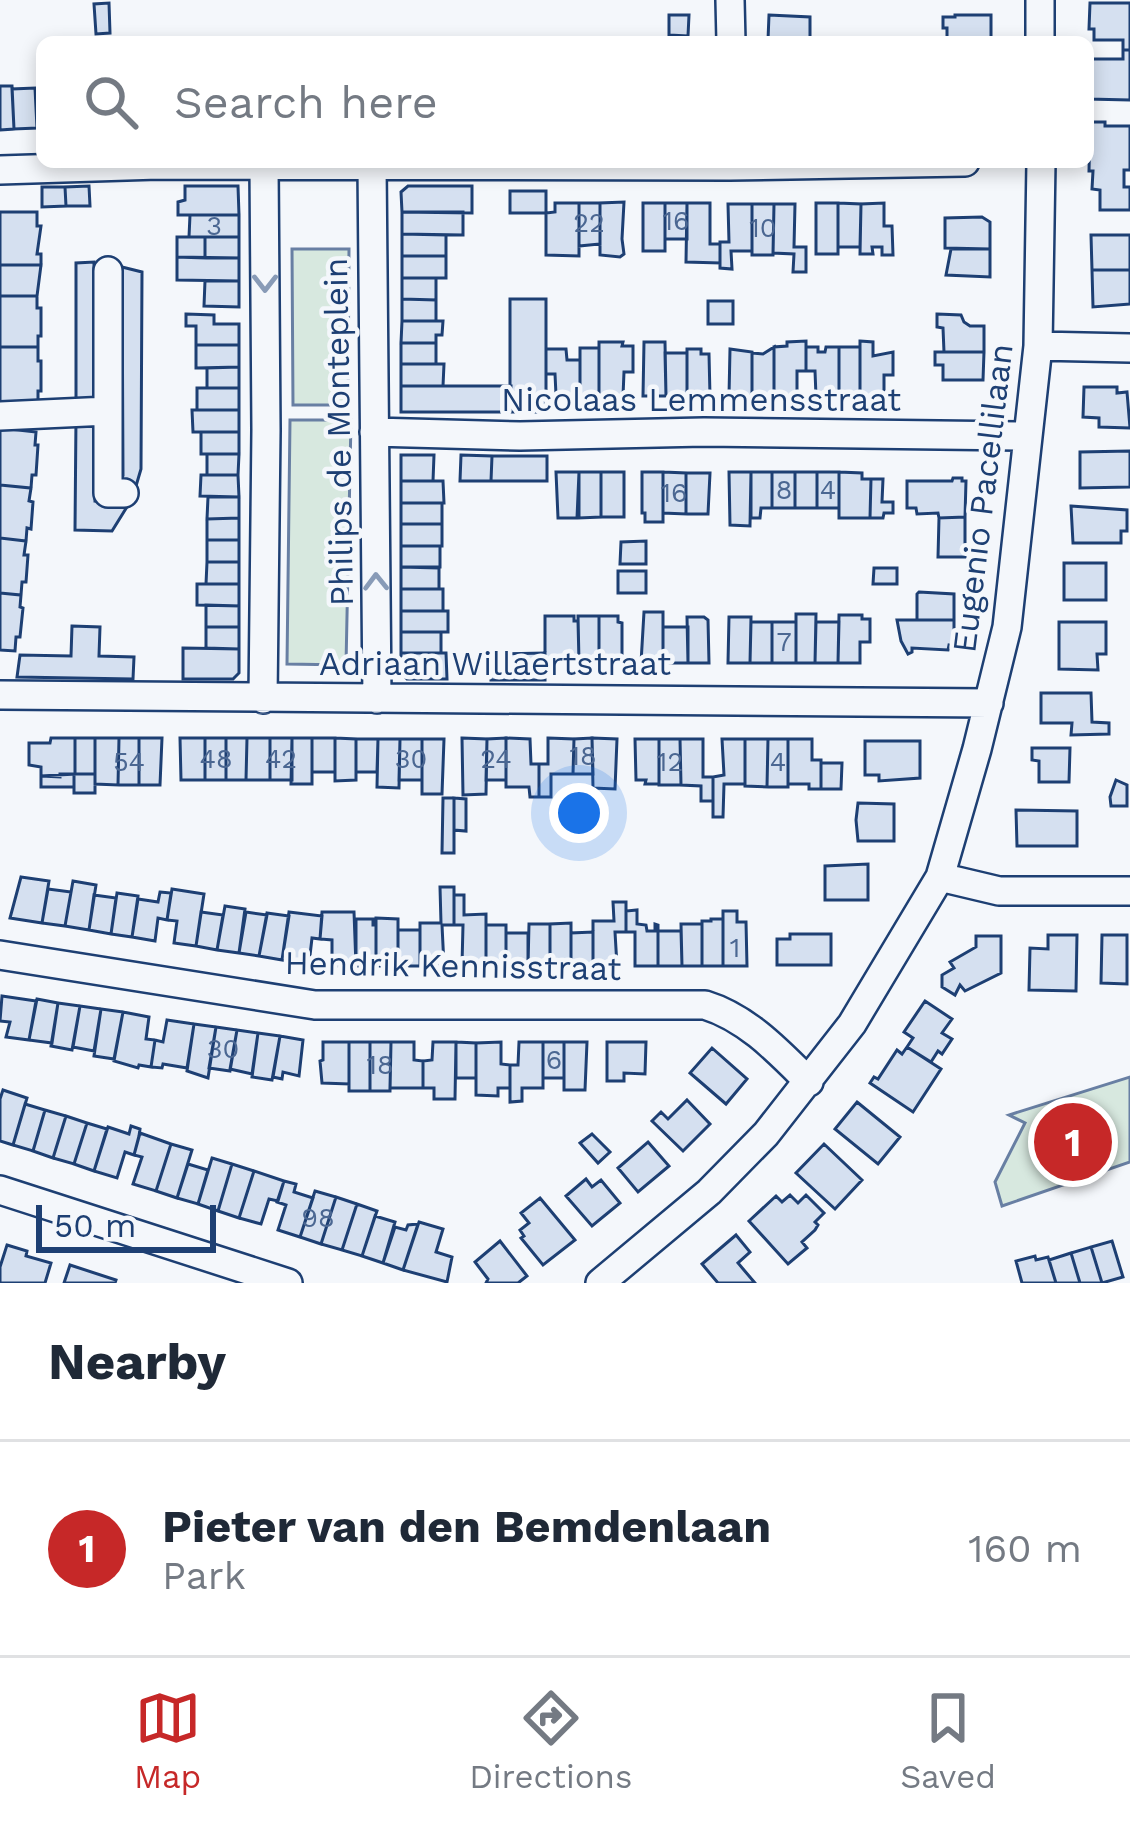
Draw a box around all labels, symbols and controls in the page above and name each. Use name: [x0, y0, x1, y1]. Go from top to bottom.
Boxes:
search box: [36, 36, 1094, 168]
icon: search: [78, 69, 144, 135]
text: Search here: [174, 76, 438, 129]
house number: 16: [663, 205, 689, 237]
house number: 22: [573, 207, 605, 239]
house number: 3: [206, 210, 222, 242]
house number: 10: [749, 212, 777, 244]
street label: Philips de Monteplein: [316, 257, 361, 606]
one-way arrow: [252, 275, 278, 293]
street label: Eugenio Pacellilaan: [944, 341, 1021, 655]
street label: Nicolaas Lemmensstraat: [501, 380, 901, 419]
house number: 8: [776, 474, 792, 506]
house number: 4: [820, 474, 836, 506]
house number: 16: [661, 477, 687, 509]
one-way arrow: [363, 572, 389, 590]
house number: 7: [776, 626, 792, 658]
street label: Adriaan Willaertstraat: [319, 644, 671, 683]
house number: 18: [569, 740, 597, 772]
house number: 48: [199, 743, 233, 775]
house number: 42: [265, 743, 297, 775]
house number: 30: [395, 743, 427, 775]
house number: 24: [480, 743, 512, 775]
house number: 54: [113, 746, 145, 778]
house number: 12: [657, 746, 683, 778]
house number: 4: [770, 746, 786, 778]
your location: [549, 783, 609, 843]
house number: 1: [730, 932, 740, 964]
street label: Hendrik Kennisstraat: [284, 943, 622, 988]
house number: 30: [207, 1033, 239, 1065]
house number: 6: [546, 1044, 562, 1076]
house number: 18: [366, 1049, 394, 1081]
pin: 1: [1034, 1097, 1112, 1187]
scale bar: [36, 1199, 216, 1252]
house number: 98: [301, 1202, 335, 1234]
text: 50 m: [54, 1206, 136, 1245]
text: Nearby: [48, 1332, 226, 1391]
text: Pieter van den Bemdenlaan: [162, 1500, 771, 1553]
text: 1: [79, 1526, 95, 1571]
text: 160 m: [968, 1526, 1082, 1571]
text: Park: [162, 1553, 246, 1598]
tab: Map: [134, 1685, 201, 1796]
tab: Directions: [469, 1685, 632, 1796]
tab: Saved: [900, 1685, 996, 1796]

